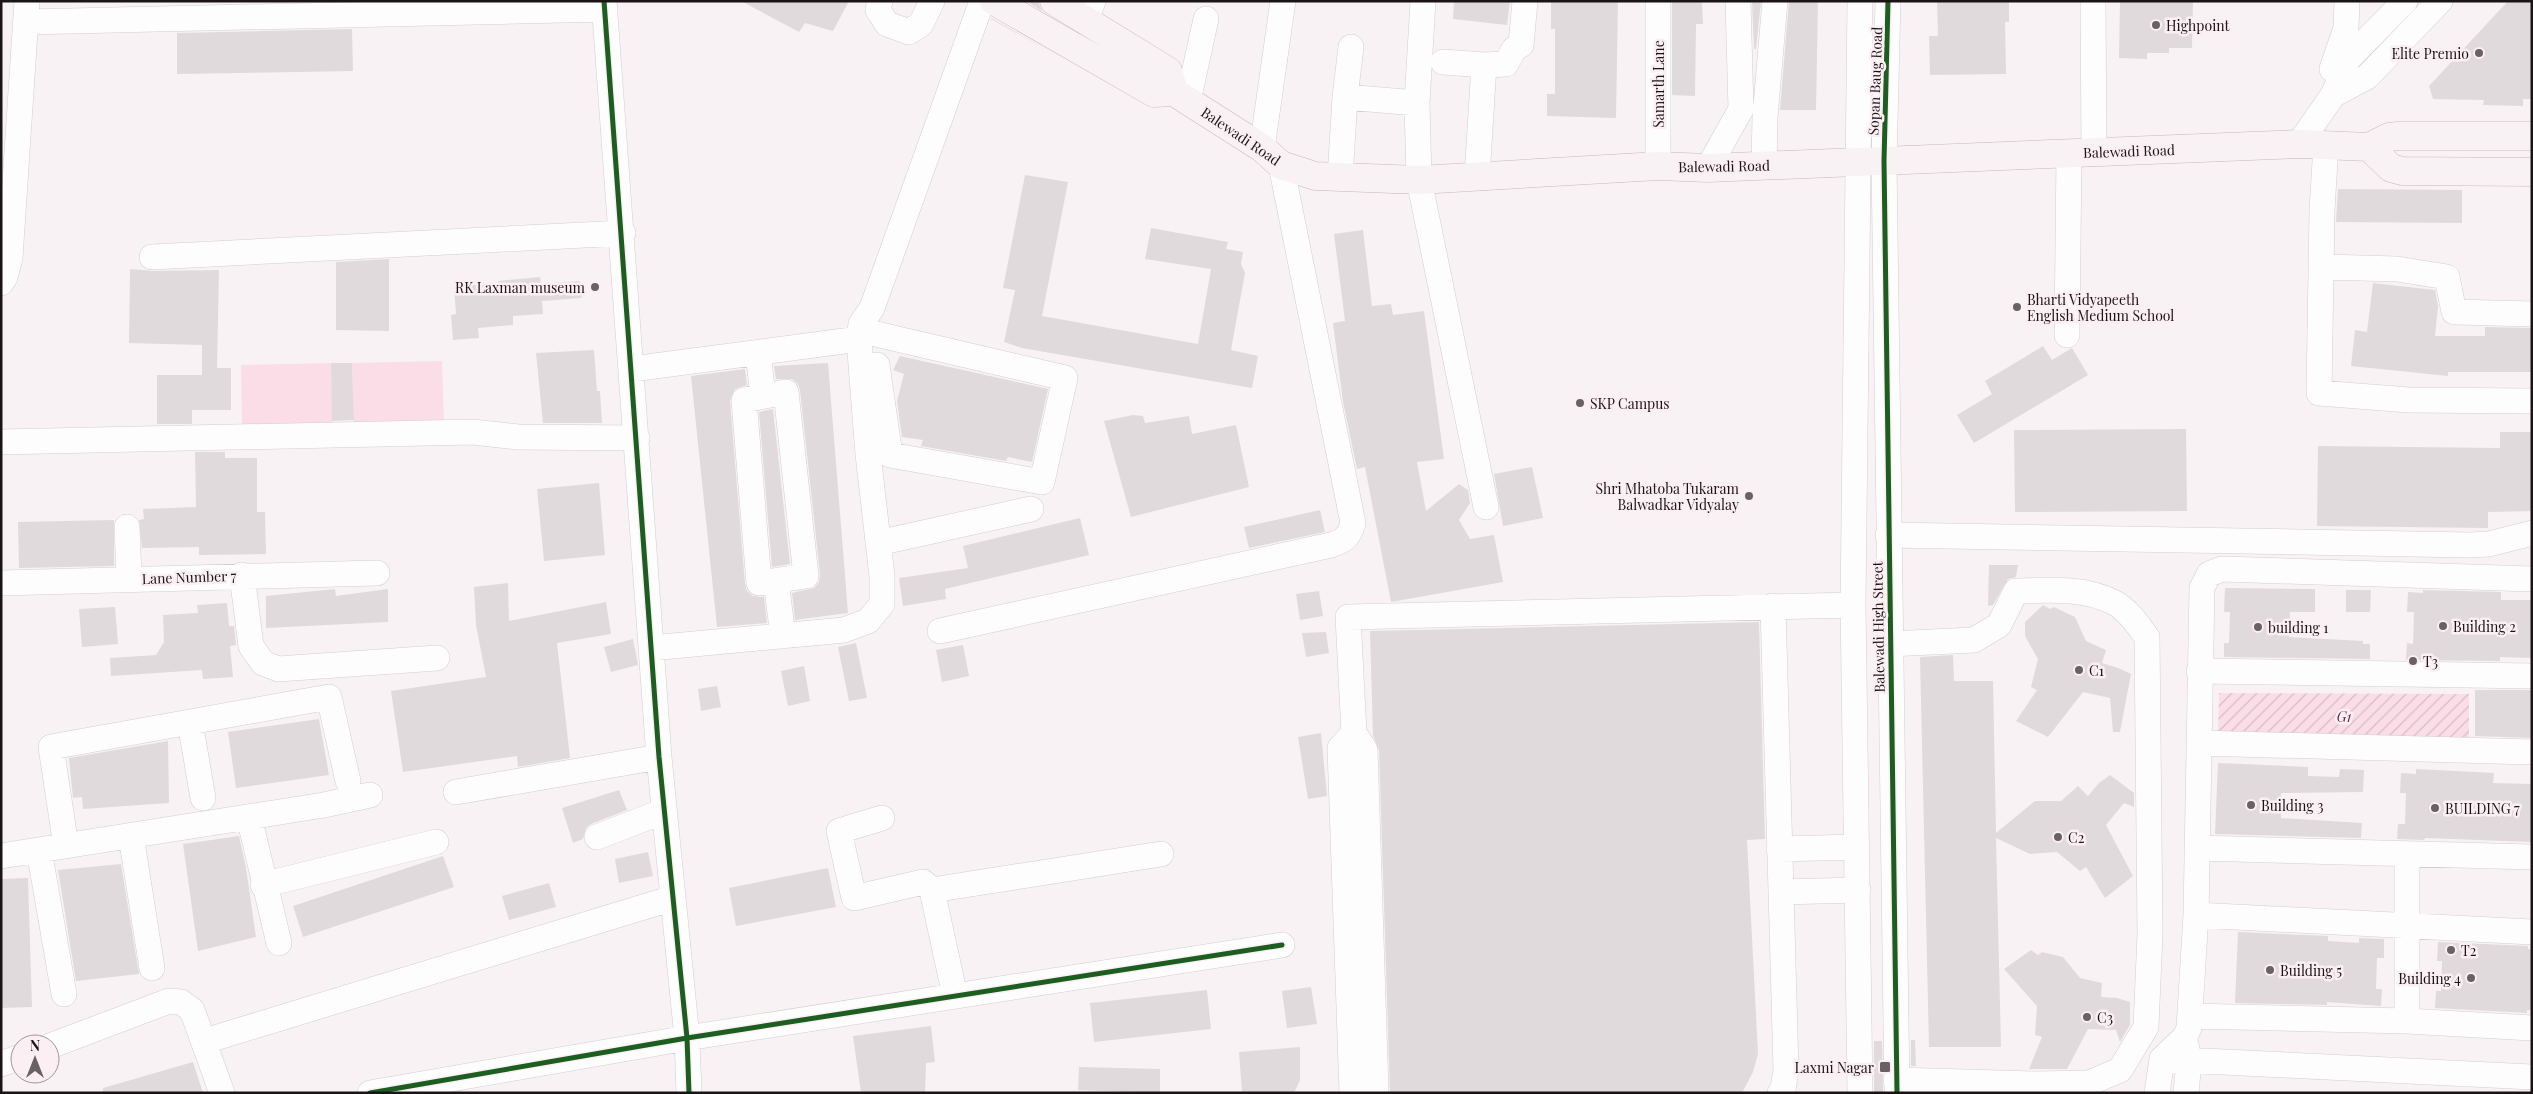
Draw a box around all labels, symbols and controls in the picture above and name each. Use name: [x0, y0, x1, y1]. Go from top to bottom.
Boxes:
place label: Highpoint: [2166, 16, 2231, 35]
marker: Highpoint: [2150, 19, 2162, 31]
street label: Sopan Baug Road: [1864, 26, 1886, 136]
street label: Samarth Lane: [1649, 40, 1668, 128]
place label: Elite Premio: [2391, 44, 2469, 63]
marker: Elite Premio: [2473, 47, 2485, 59]
street label: Balewadi Road: [1198, 102, 1284, 170]
street label: Balewadi Road: [2083, 140, 2175, 162]
street label: Balewadi Road: [1678, 156, 1770, 176]
place label: RK Laxman museum: [455, 278, 586, 297]
marker: RK Laxman museum: [589, 281, 601, 293]
place label: Bharti Vidyapeeth English Medium School: [2027, 290, 2174, 325]
marker: Bharti Vidyapeeth English Medium School: [2011, 301, 2023, 313]
place label: SKP Campus: [1590, 394, 1670, 413]
marker: SKP Campus: [1574, 397, 1586, 409]
place label: Shri Mhatoba Tukaram Balwadkar Vidyalay: [1596, 479, 1740, 514]
marker: Shri Mhatoba Tukaram Balwadkar Vidyalay: [1743, 490, 1755, 502]
street label: Balewadi High Street: [1867, 560, 1889, 693]
street label: Lane Number 7: [141, 566, 237, 588]
place label: Building 2: [2453, 617, 2516, 636]
place label: building 1: [2268, 618, 2329, 637]
marker: Building 2: [2437, 620, 2449, 632]
marker: building 1: [2252, 621, 2264, 633]
place label: T3: [2423, 652, 2438, 671]
marker: T3: [2407, 655, 2419, 667]
place label: C1: [2089, 661, 2104, 680]
marker: C1: [2073, 664, 2085, 676]
park label: G1: [2337, 707, 2352, 726]
place label: Building 3: [2261, 796, 2323, 815]
marker: Building 3: [2245, 799, 2257, 811]
place label: BUILDING 7: [2445, 799, 2520, 818]
marker: BUILDING 7: [2429, 802, 2441, 814]
place label: C2: [2068, 828, 2085, 847]
marker: C2: [2052, 831, 2064, 843]
place label: T2: [2461, 941, 2477, 960]
marker: T2: [2445, 944, 2457, 956]
place label: Building 5: [2280, 961, 2342, 980]
marker: Building 5: [2264, 964, 2276, 976]
place label: Building 4: [2398, 969, 2461, 988]
marker: Building 4: [2465, 972, 2477, 984]
place label: C3: [2097, 1008, 2113, 1027]
marker: C3: [2081, 1011, 2093, 1023]
north arrow: [10, 1034, 60, 1084]
text: N: [30, 1036, 40, 1055]
place label: Laxmi Nagar: [1794, 1058, 1875, 1077]
marker: Laxmi Nagar: [1878, 1060, 1892, 1074]

